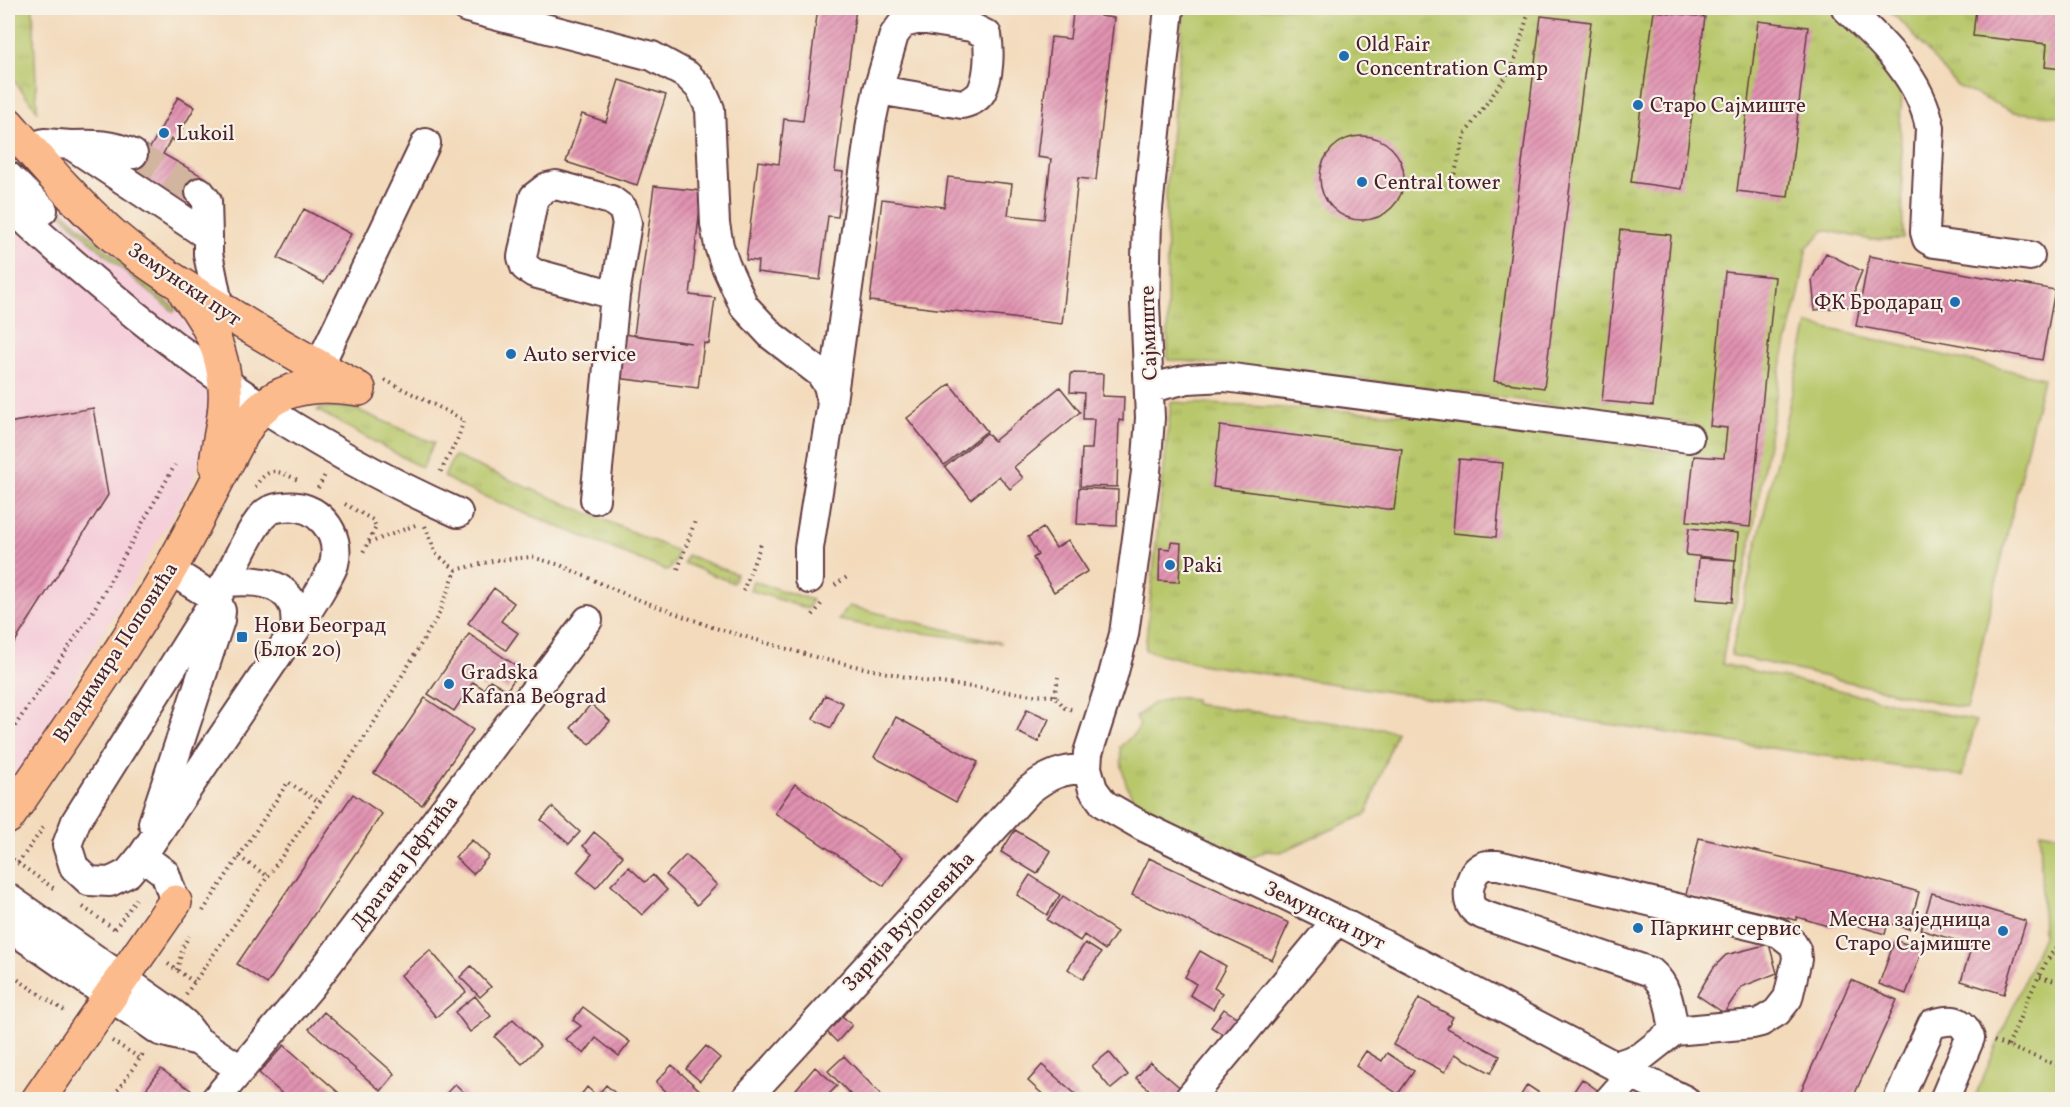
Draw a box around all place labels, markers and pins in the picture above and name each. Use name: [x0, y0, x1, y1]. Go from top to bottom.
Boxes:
place label: Old Fair Concentration Camp: [1356, 31, 1548, 84]
marker: Old Fair Concentration Camp: [1337, 49, 1351, 63]
place label: Старо Сајмиште: [1650, 92, 1806, 121]
marker: Старо Сајмиште: [1631, 98, 1645, 112]
place label: Lukoil: [176, 120, 235, 149]
marker: Lukoil: [157, 126, 171, 140]
place label: Central tower: [1374, 169, 1500, 198]
marker: Central tower: [1355, 175, 1369, 189]
place label: ФК Бродарац: [1814, 289, 1943, 318]
marker: ФК Бродарац: [1948, 295, 1962, 309]
place label: Auto service: [523, 341, 636, 370]
marker: Auto service: [504, 347, 518, 361]
place label: Paki: [1182, 552, 1222, 581]
marker: Paki: [1163, 558, 1177, 572]
place label: Нови Београд (Блок 20): [254, 612, 386, 665]
marker: Нови Београд (Блок 20): [235, 630, 249, 644]
place label: Gradska Kafana Beograd: [461, 659, 607, 712]
marker: Gradska Kafana Beograd: [442, 677, 456, 691]
place label: Месна заједница Старо Сајмиште: [1829, 906, 1991, 959]
place label: Паркинг сервис: [1650, 915, 1801, 944]
marker: Паркинг сервис: [1631, 921, 1645, 935]
marker: Месна заједница Старо Сајмиште: [1996, 924, 2010, 938]

